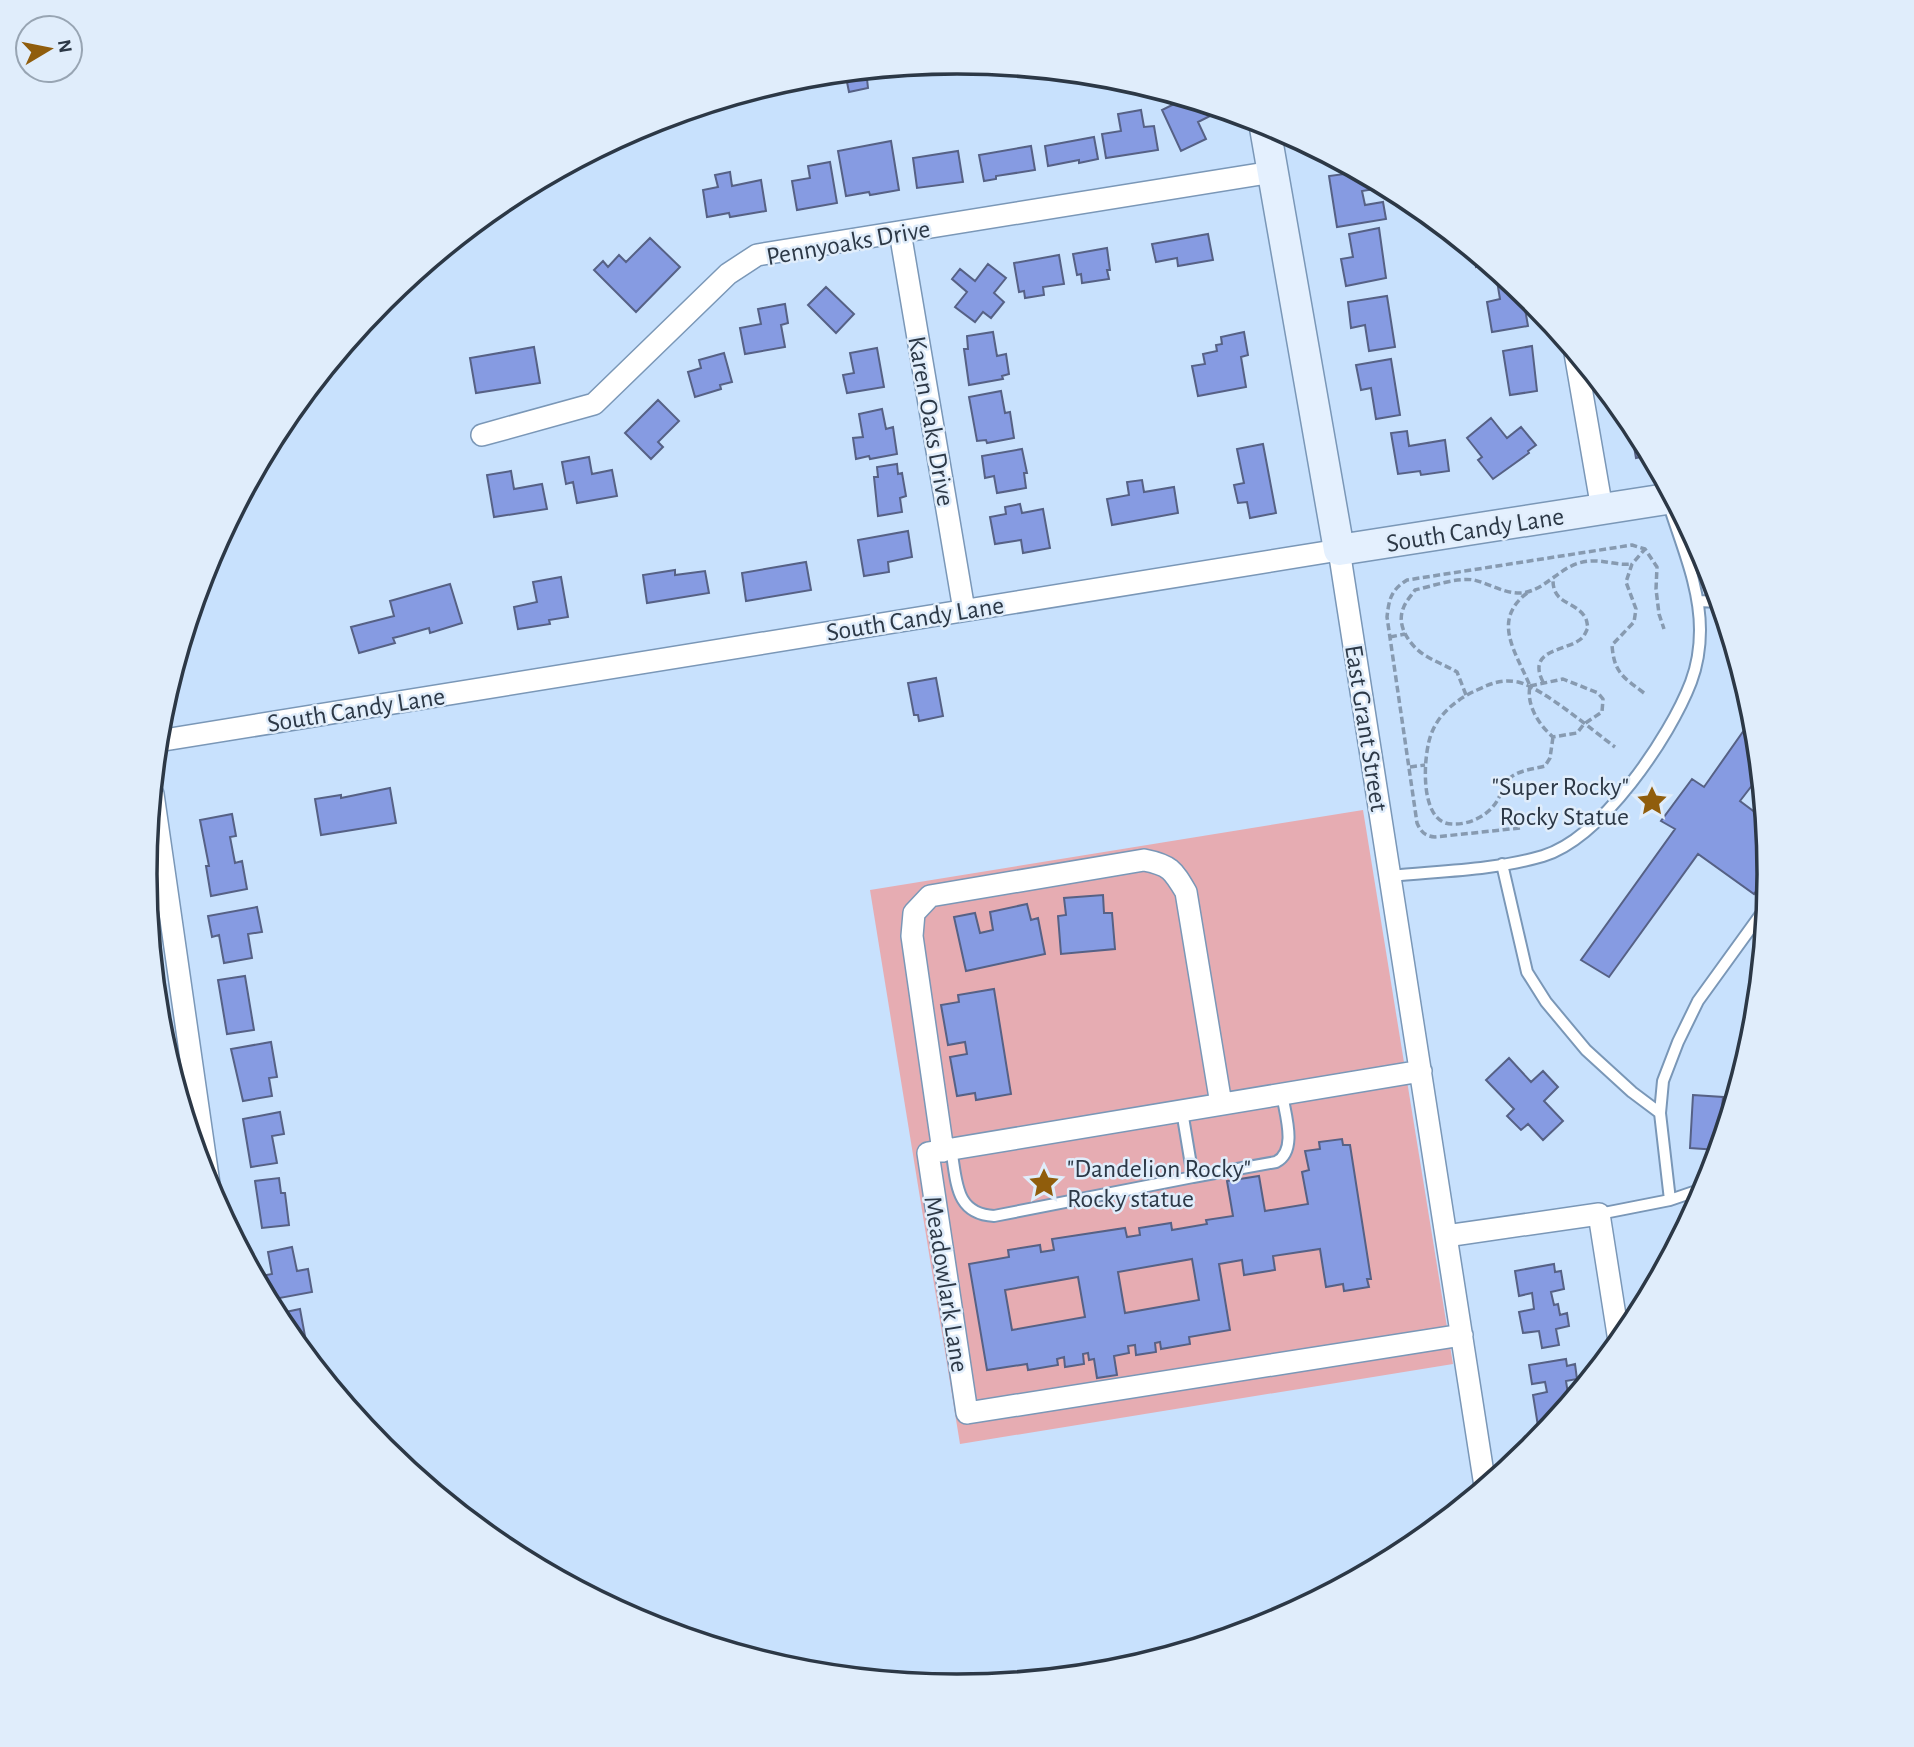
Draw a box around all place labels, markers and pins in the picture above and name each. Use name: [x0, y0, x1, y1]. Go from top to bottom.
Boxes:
place label: "Super Rocky" Rocky Statue: [1492, 774, 1629, 830]
place icon: "Super Rocky" Rocky Statue: [1635, 784, 1669, 818]
place label: "Dandelion Rocky" Rocky statue: [1067, 1156, 1251, 1212]
place icon: "Dandelion Rocky" Rocky statue: [1027, 1166, 1061, 1200]

